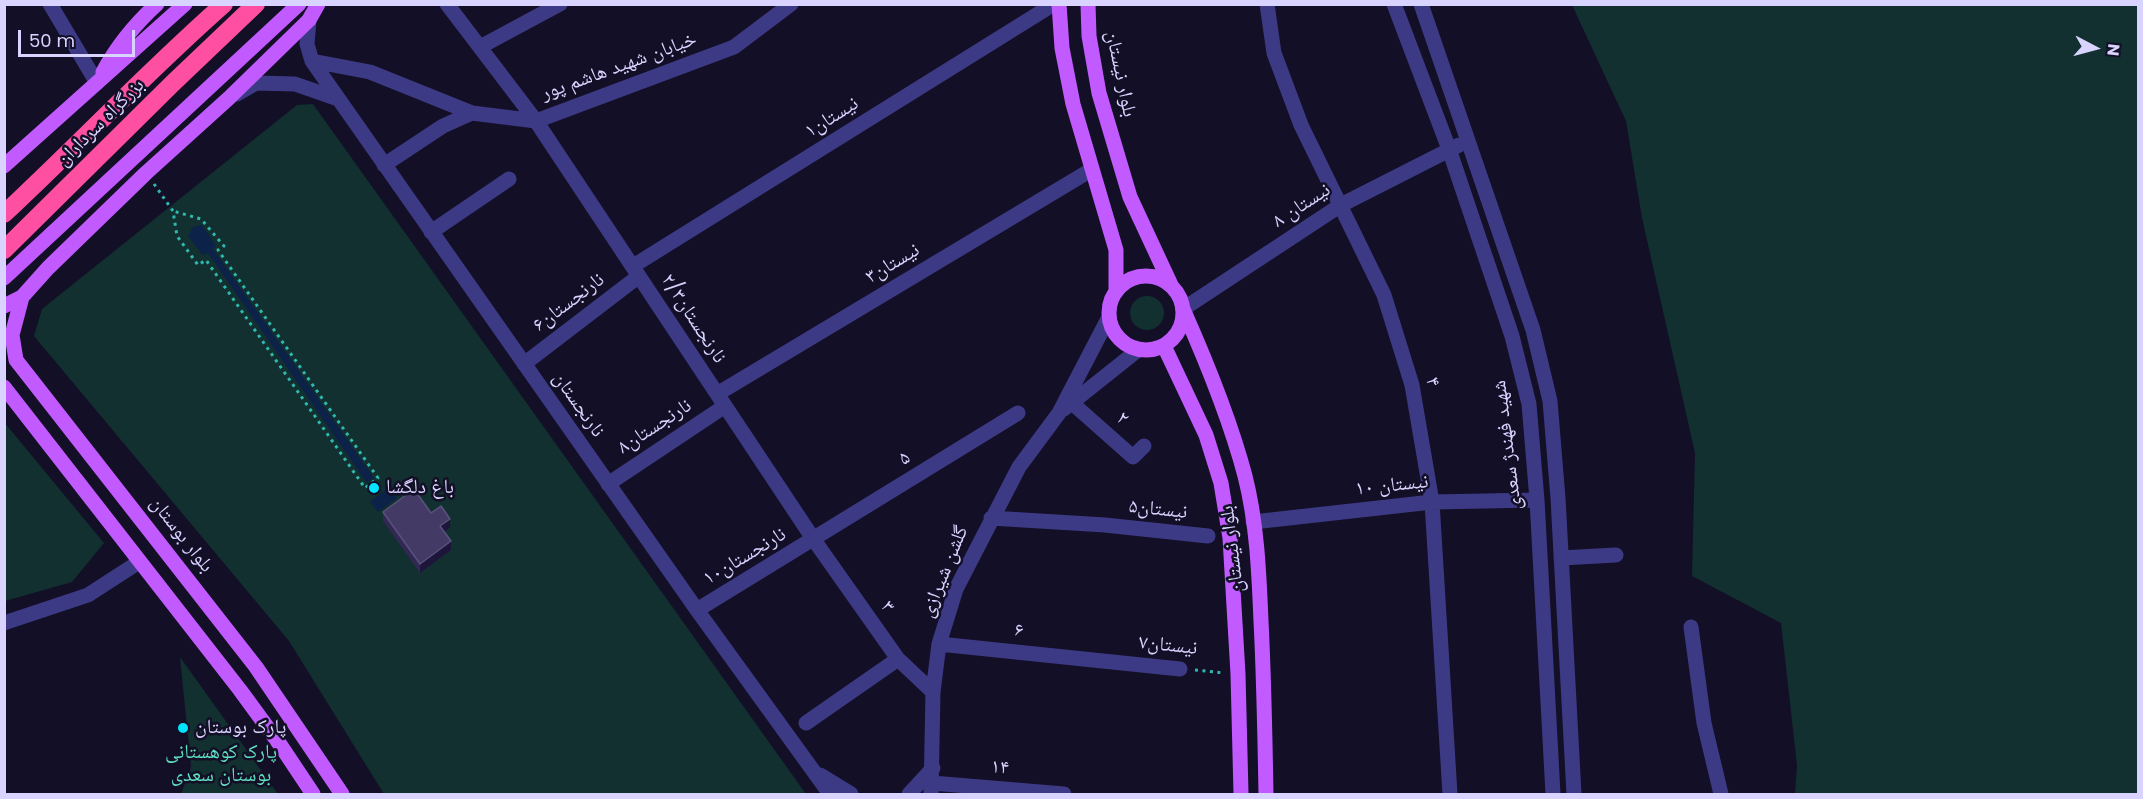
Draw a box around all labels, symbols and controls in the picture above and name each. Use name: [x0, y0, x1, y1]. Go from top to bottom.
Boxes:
scale bar: [21, 18, 138, 56]
north arrow: [2065, 18, 2125, 78]
text: 50 m: [29, 28, 75, 53]
street label: خیابان شهید هاشم پور: [538, 28, 700, 106]
street label: بلوار نیستان: [1099, 29, 1141, 119]
text: N: [2101, 43, 2125, 57]
street label: بزرگراه سرداران: [52, 74, 150, 172]
street label: ۱نیستان: [801, 92, 863, 144]
street label: نیستان ۸: [1269, 178, 1335, 234]
street label: ۳نیستان: [862, 239, 924, 289]
street label: ۶نارنجستان: [529, 268, 609, 338]
street label: ۲/۳نارنجستان: [655, 270, 731, 368]
street label: نارنجستان: [547, 368, 609, 442]
street label: ۴: [1419, 375, 1445, 389]
street label: شهید فهندژ سعدی: [1488, 379, 1528, 511]
street label: ۸نارنجستان: [614, 394, 696, 460]
street label: ۲: [1111, 407, 1133, 431]
street label: ۵: [895, 446, 915, 472]
street label: نیستان ۱۰: [1354, 470, 1430, 502]
place label: باغ دلگشا: [386, 476, 454, 500]
marker: باغ دلگشا: [367, 481, 381, 495]
street label: بلوار بوستان: [144, 492, 218, 578]
street label: ۵نیستان: [1127, 495, 1189, 525]
street label: بلوار نیستان: [1216, 504, 1250, 594]
street label: ۱۰نارنجستان: [699, 523, 791, 591]
street label: گلشن شیرازی: [916, 523, 974, 621]
street label: ۳: [875, 596, 899, 618]
street label: ۶: [1013, 619, 1025, 643]
street label: ۷نیستان: [1137, 631, 1199, 661]
place label: پارک بوستان: [195, 716, 286, 740]
marker: پارک بوستان: [176, 721, 190, 735]
park label: پارک کوهستانی بوستان سعدی: [165, 741, 277, 788]
street label: ۱۴: [990, 755, 1010, 781]

